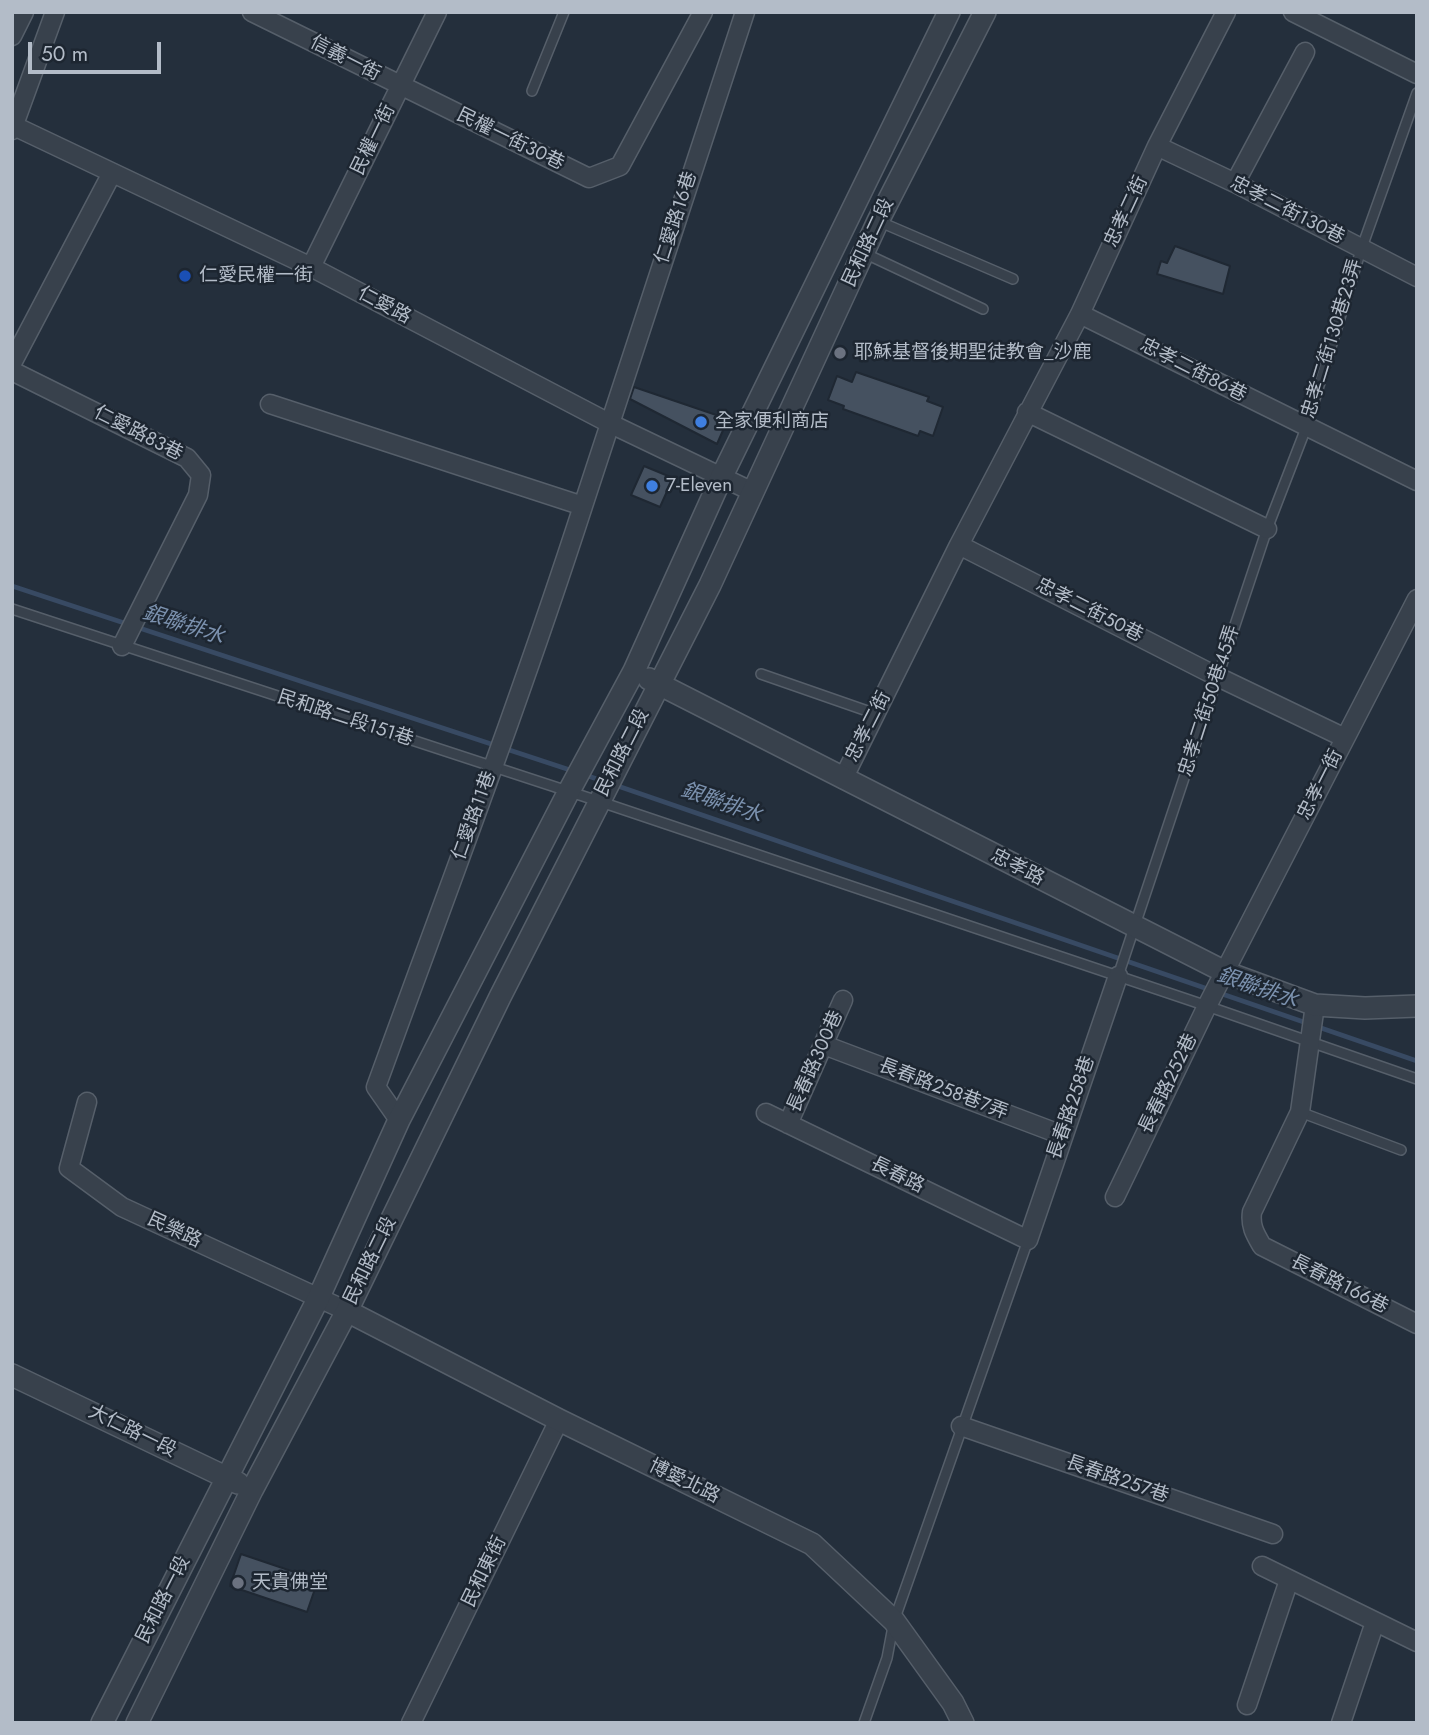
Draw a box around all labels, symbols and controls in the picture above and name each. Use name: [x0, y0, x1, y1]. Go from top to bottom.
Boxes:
scale bar: [32, 28, 164, 72]
street label: 信義一街: [306, 32, 384, 86]
text: 50 m: [41, 39, 88, 69]
street label: 民權一街: [347, 101, 401, 179]
street label: 民權一街30巷: [453, 104, 567, 176]
street label: 仁愛路16巷: [651, 169, 703, 267]
street label: 忠孝二街130巷: [1226, 172, 1348, 250]
street label: 忠孝二街: [1101, 173, 1153, 251]
street label: 民和路二段: [839, 195, 899, 291]
street label: 忠孝二街130巷23弄: [1298, 257, 1368, 421]
place label: 仁愛民權一街: [199, 265, 313, 287]
marker: 仁愛民權一街: [177, 268, 193, 284]
street label: 仁愛路: [353, 283, 415, 329]
street label: 忠孝二街86巷: [1136, 334, 1250, 408]
place label: 耶穌基督後期聖徒教會_沙鹿: [854, 342, 1091, 364]
marker: 耶穌基督後期聖徒教會_沙鹿: [832, 345, 848, 361]
street label: 仁愛路83巷: [90, 402, 186, 466]
place label: 全家便利商店: [715, 411, 829, 433]
marker: 全家便利商店: [693, 414, 709, 430]
place label: 7-Eleven: [666, 475, 732, 497]
marker: 7-Eleven: [644, 478, 660, 494]
street label: 忠孝二街50巷: [1032, 574, 1146, 648]
water label: 銀聯排水: [139, 601, 227, 651]
street label: 忠孝二街50巷45弄: [1175, 622, 1245, 780]
street label: 民和路二段151巷: [274, 686, 416, 752]
street label: 忠孝二街: [842, 688, 896, 766]
street label: 民和路二段: [591, 706, 655, 800]
street label: 忠孝一街: [1294, 746, 1348, 824]
street label: 仁愛路11巷: [448, 768, 502, 864]
water label: 銀聯排水: [677, 778, 765, 830]
street label: 忠孝路: [986, 845, 1048, 891]
water label: 銀聯排水: [1213, 963, 1301, 1015]
street label: 長春路300巷: [783, 1007, 849, 1117]
street label: 長春路252巷: [1135, 1030, 1203, 1138]
street label: 長春路258巷: [1044, 1053, 1100, 1163]
street label: 長春路258巷7弄: [875, 1055, 1011, 1125]
street label: 長春路: [866, 1153, 928, 1199]
street label: 民樂路: [143, 1209, 205, 1253]
street label: 民和路二段: [340, 1213, 402, 1309]
street label: 長春路166巷: [1286, 1251, 1392, 1319]
street label: 大仁路一段: [84, 1401, 180, 1463]
street label: 長春路257巷: [1062, 1452, 1172, 1508]
street label: 博愛北路: [645, 1455, 723, 1509]
street label: 民和東街: [458, 1533, 512, 1611]
street label: 民和路一段: [132, 1553, 196, 1647]
place label: 天貴佛堂: [252, 1572, 328, 1594]
marker: 天貴佛堂: [230, 1575, 246, 1591]

